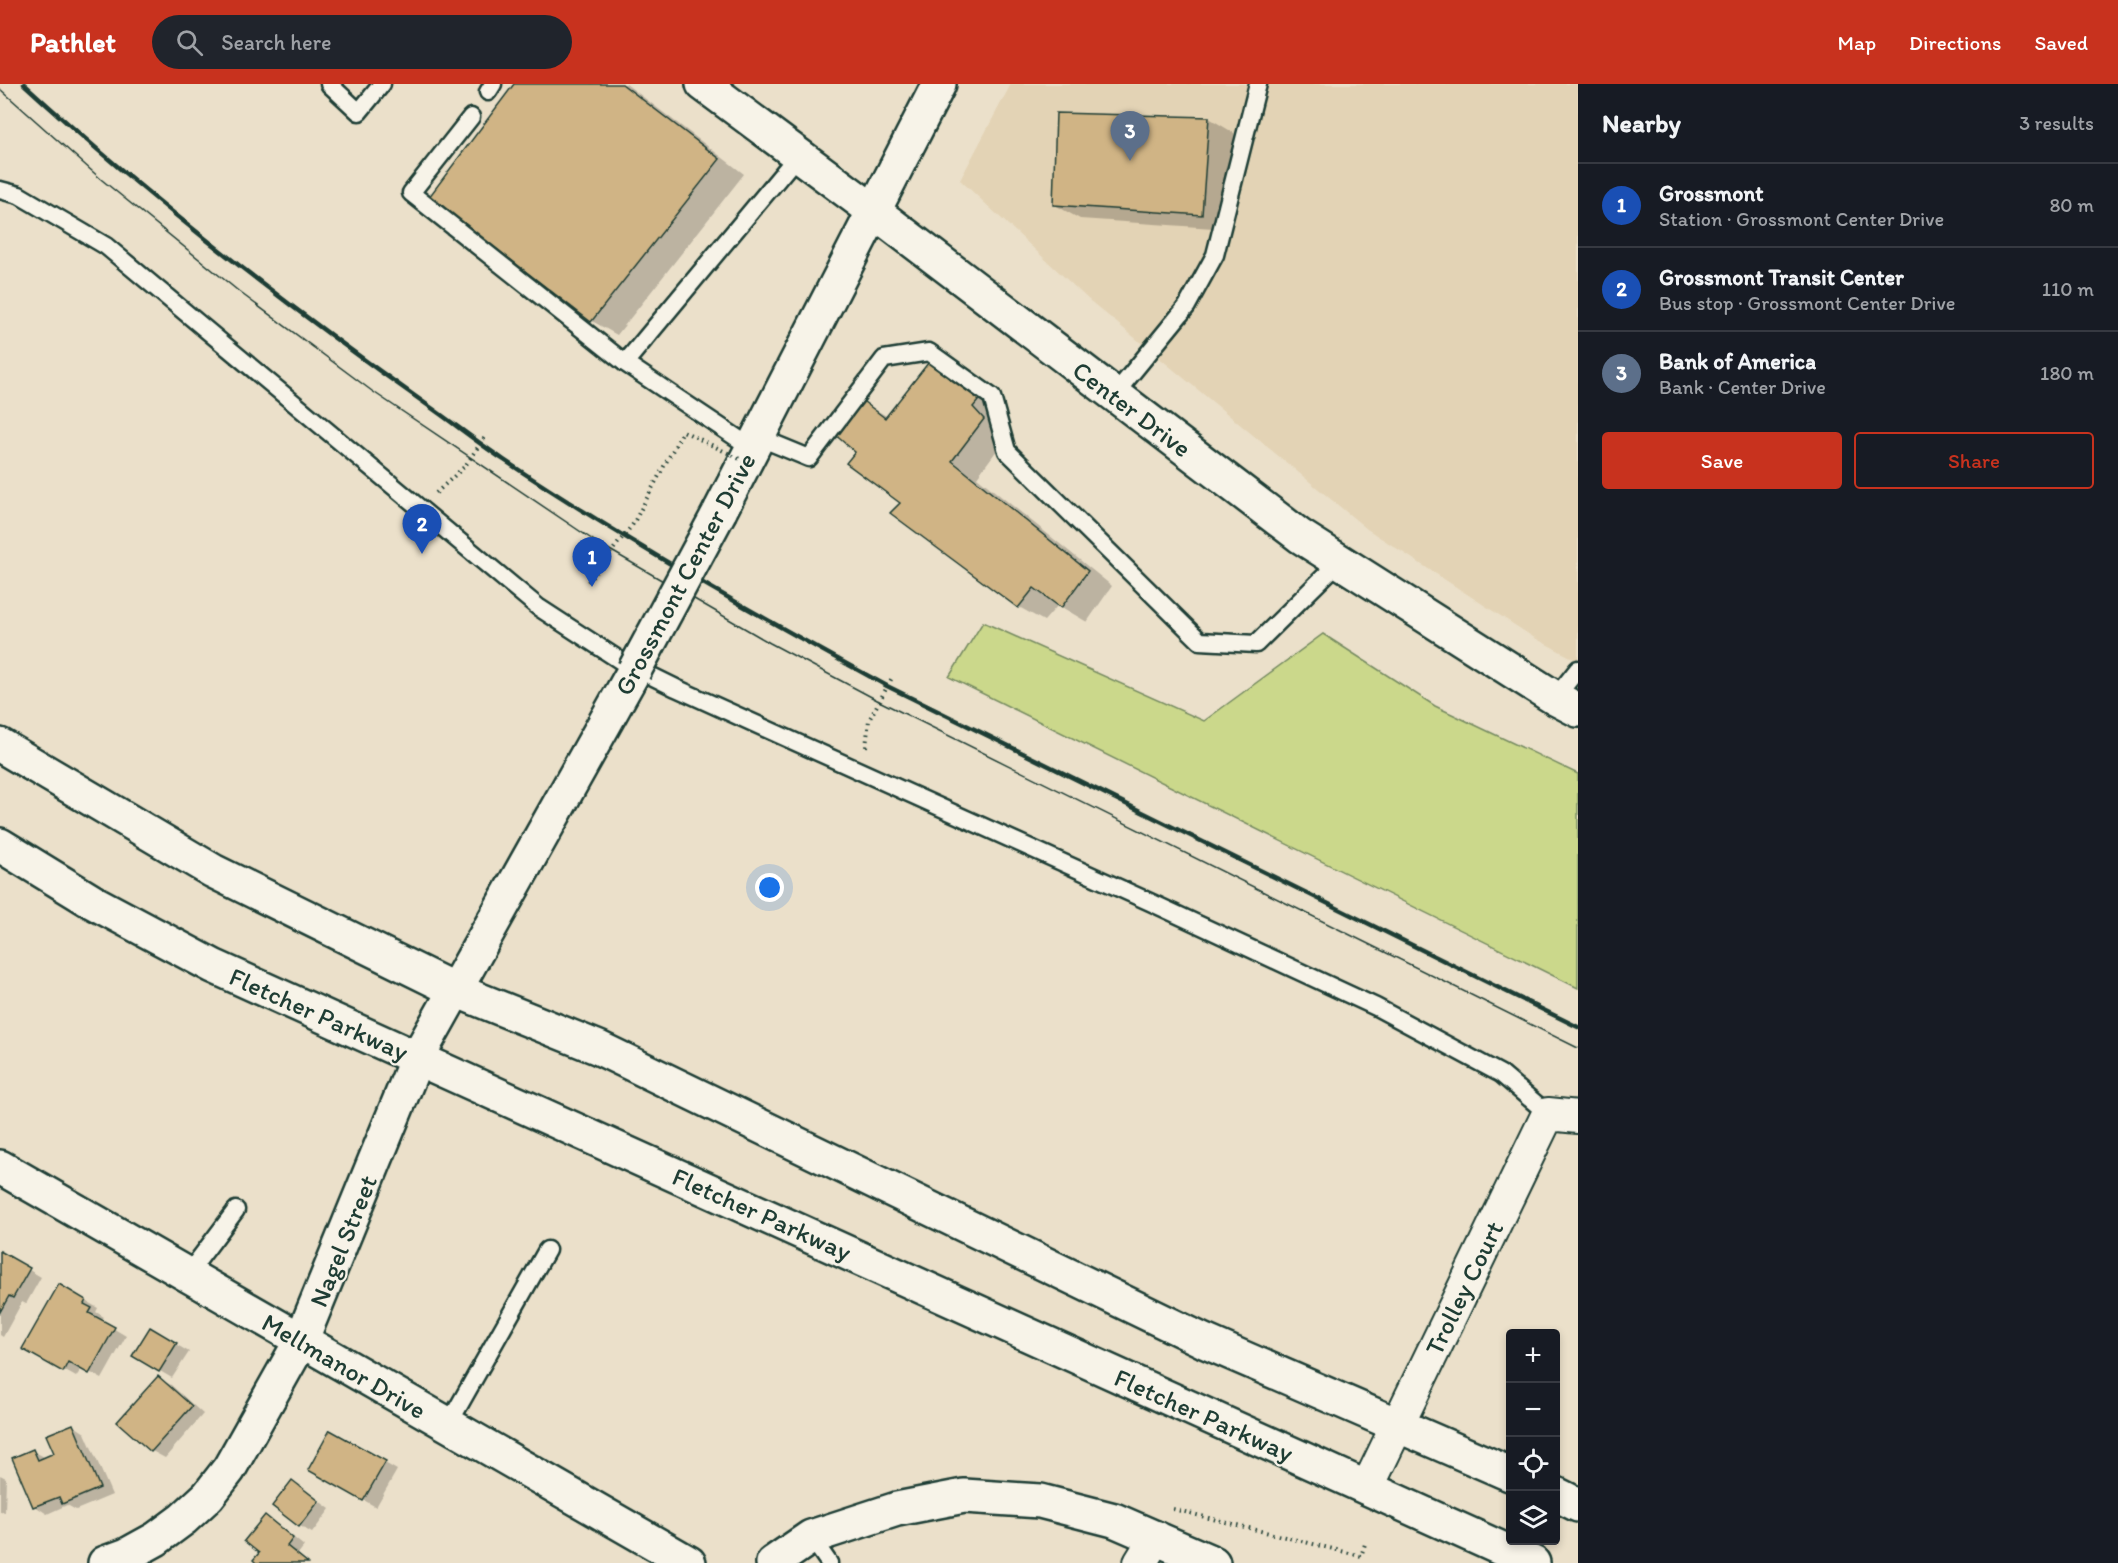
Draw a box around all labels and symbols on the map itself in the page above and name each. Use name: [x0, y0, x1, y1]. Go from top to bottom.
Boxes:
pin: 3: [1110, 112, 1150, 161]
street label: Center Drive: [1066, 354, 1198, 464]
street label: Grossmont Center Drive: [607, 447, 763, 701]
pin: 2: [402, 504, 442, 554]
pin: 1: [572, 538, 612, 587]
your location: [755, 873, 784, 902]
street label: Fletcher Parkway: [224, 960, 414, 1068]
street label: Fletcher Parkway: [667, 1160, 857, 1268]
street label: Nagel Street: [302, 1170, 384, 1312]
street label: Trolley Court: [1418, 1215, 1510, 1360]
street label: Mellmanor Drive: [256, 1306, 432, 1426]
street label: Fletcher Parkway: [1109, 1361, 1299, 1469]

